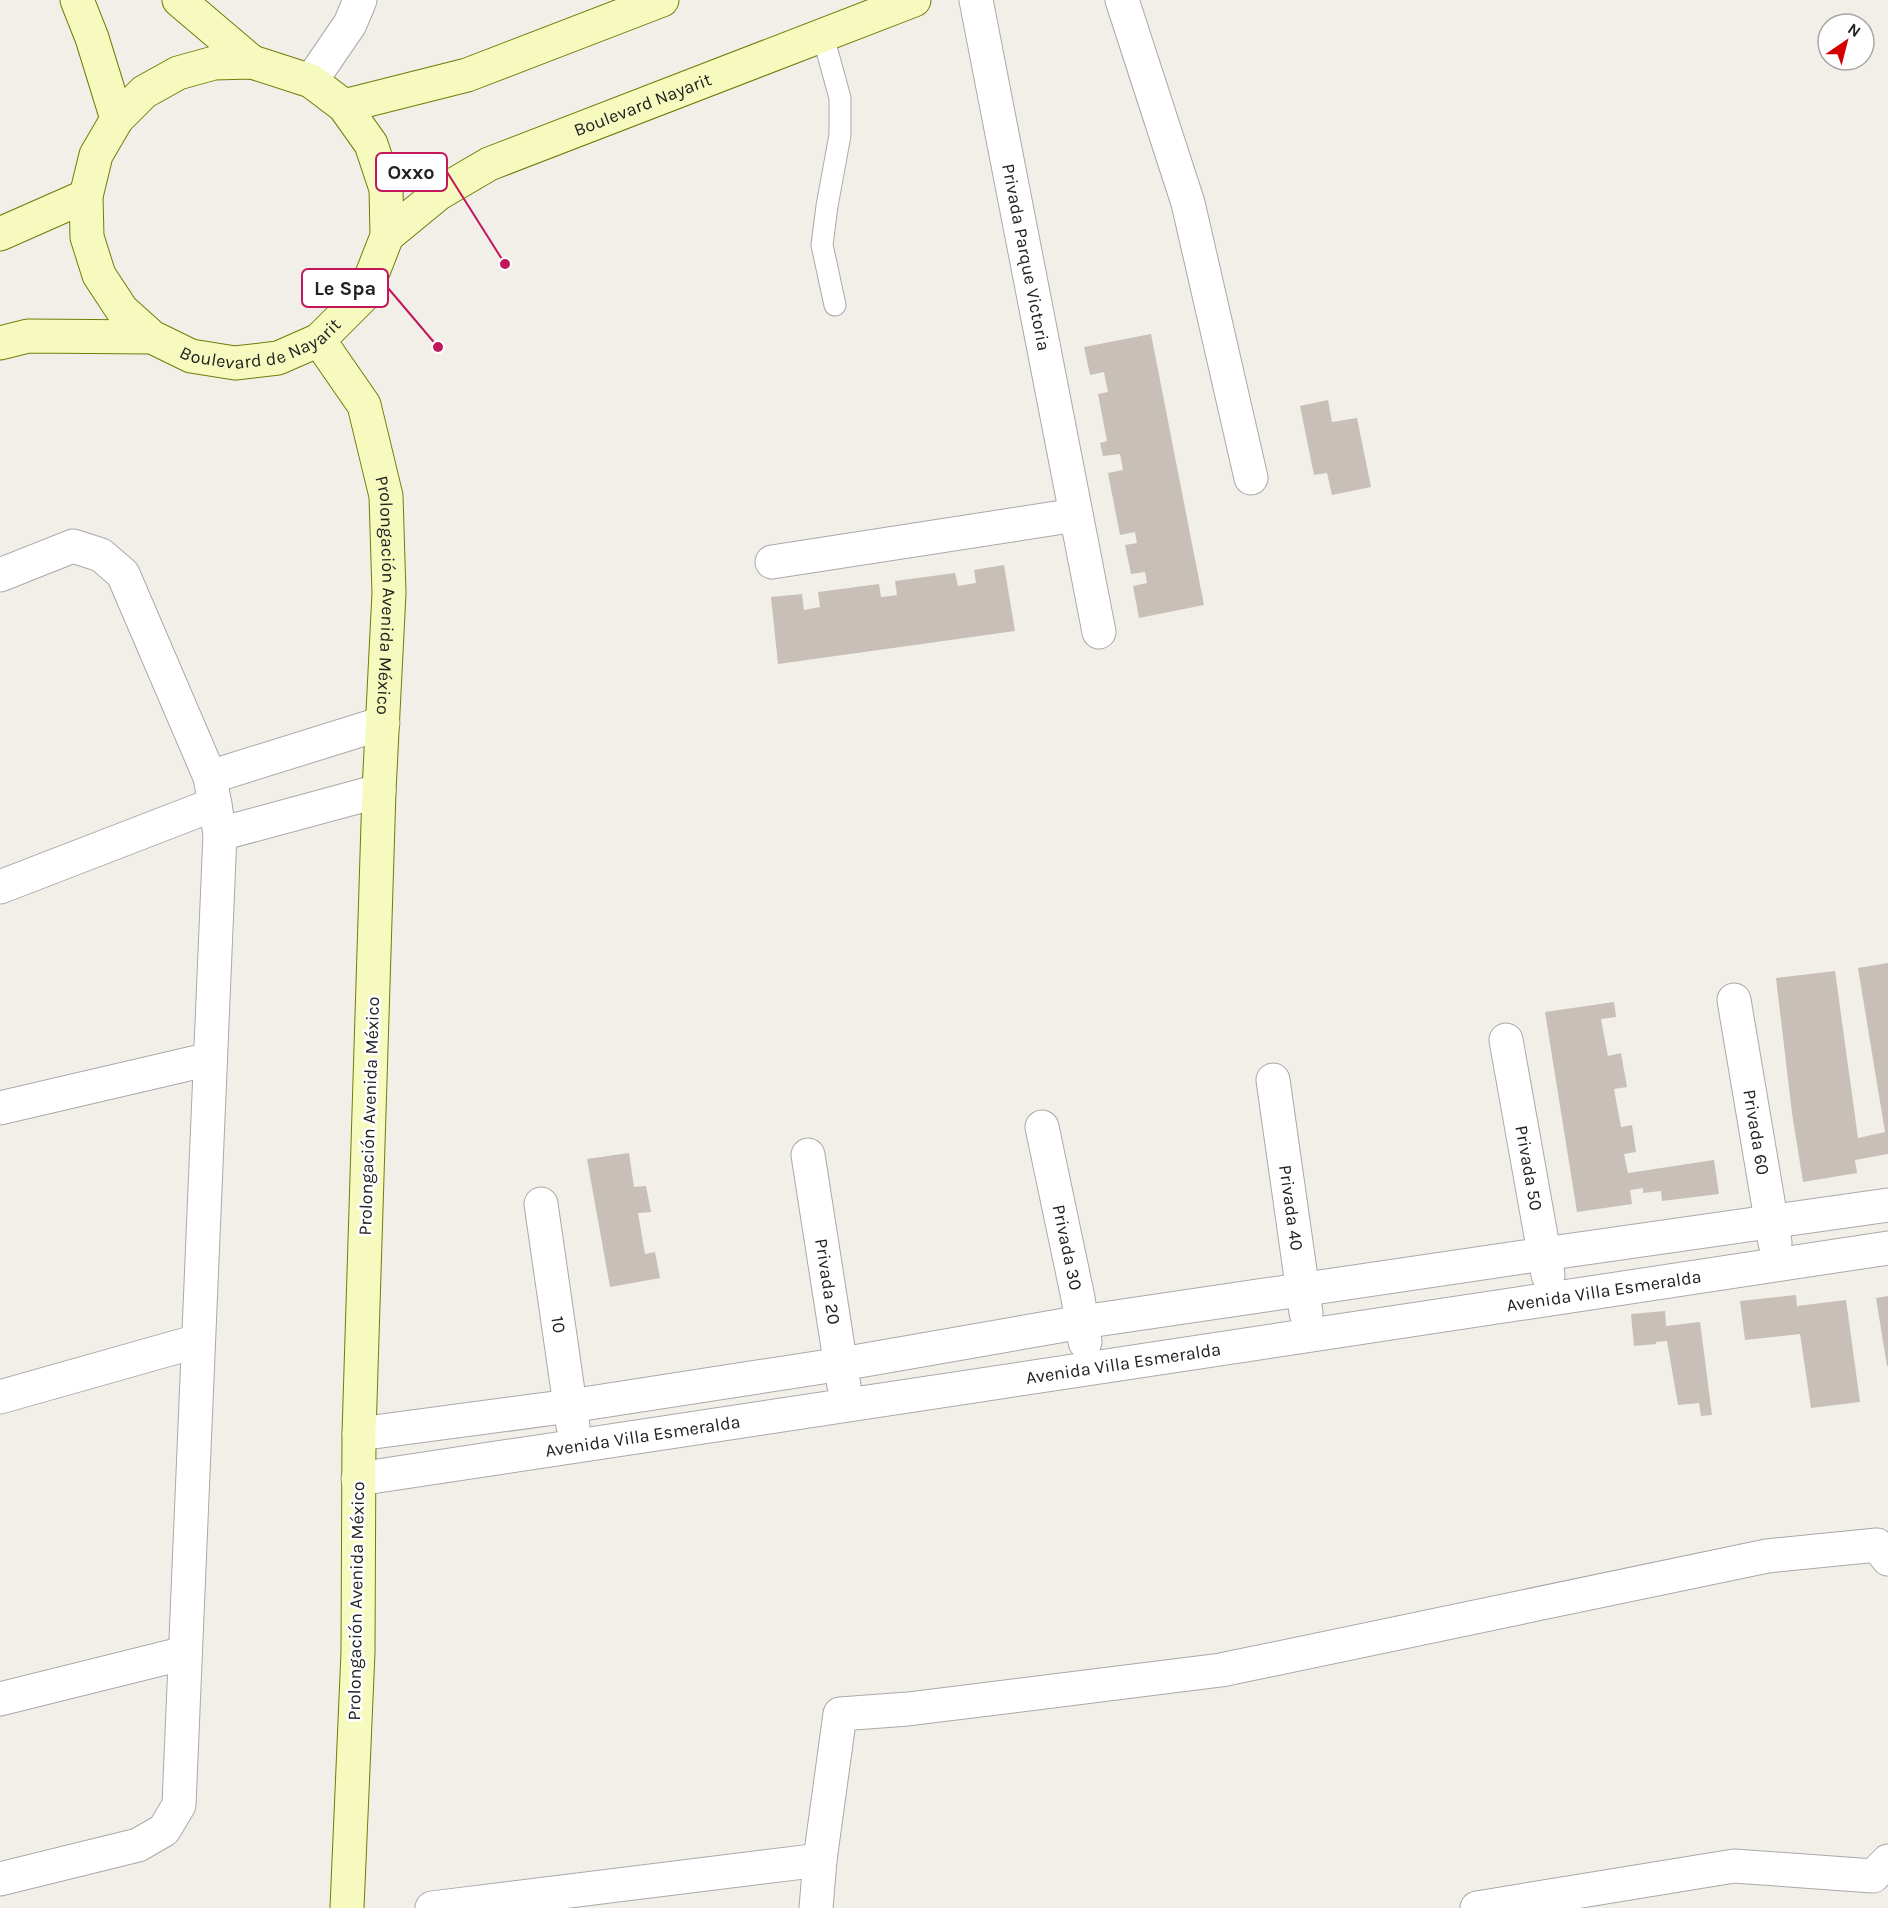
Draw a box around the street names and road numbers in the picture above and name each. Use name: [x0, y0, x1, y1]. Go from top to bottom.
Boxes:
street label: Boulevard Nayarit: [571, 68, 715, 141]
street label: Privada Parque Victoria: [997, 162, 1055, 353]
street label: Boulevard de Nayarit: [176, 314, 345, 374]
street label: Prolongación Avenida México: [371, 474, 400, 715]
street label: Prolongación Avenida México: [354, 996, 384, 1236]
street label: Privada 60: [1738, 1088, 1774, 1177]
street label: Privada 50: [1510, 1123, 1547, 1213]
street label: Privada 40: [1274, 1163, 1308, 1252]
street label: Privada 30: [1048, 1203, 1087, 1292]
street label: Privada 20: [810, 1237, 845, 1326]
street label: Avenida Villa Esmeralda: [1505, 1265, 1703, 1316]
street label: 10: [546, 1315, 570, 1335]
street label: Avenida Villa Esmeralda: [1024, 1338, 1222, 1389]
street label: Avenida Villa Esmeralda: [544, 1410, 742, 1462]
street label: Prolongación Avenida México: [343, 1481, 369, 1721]

